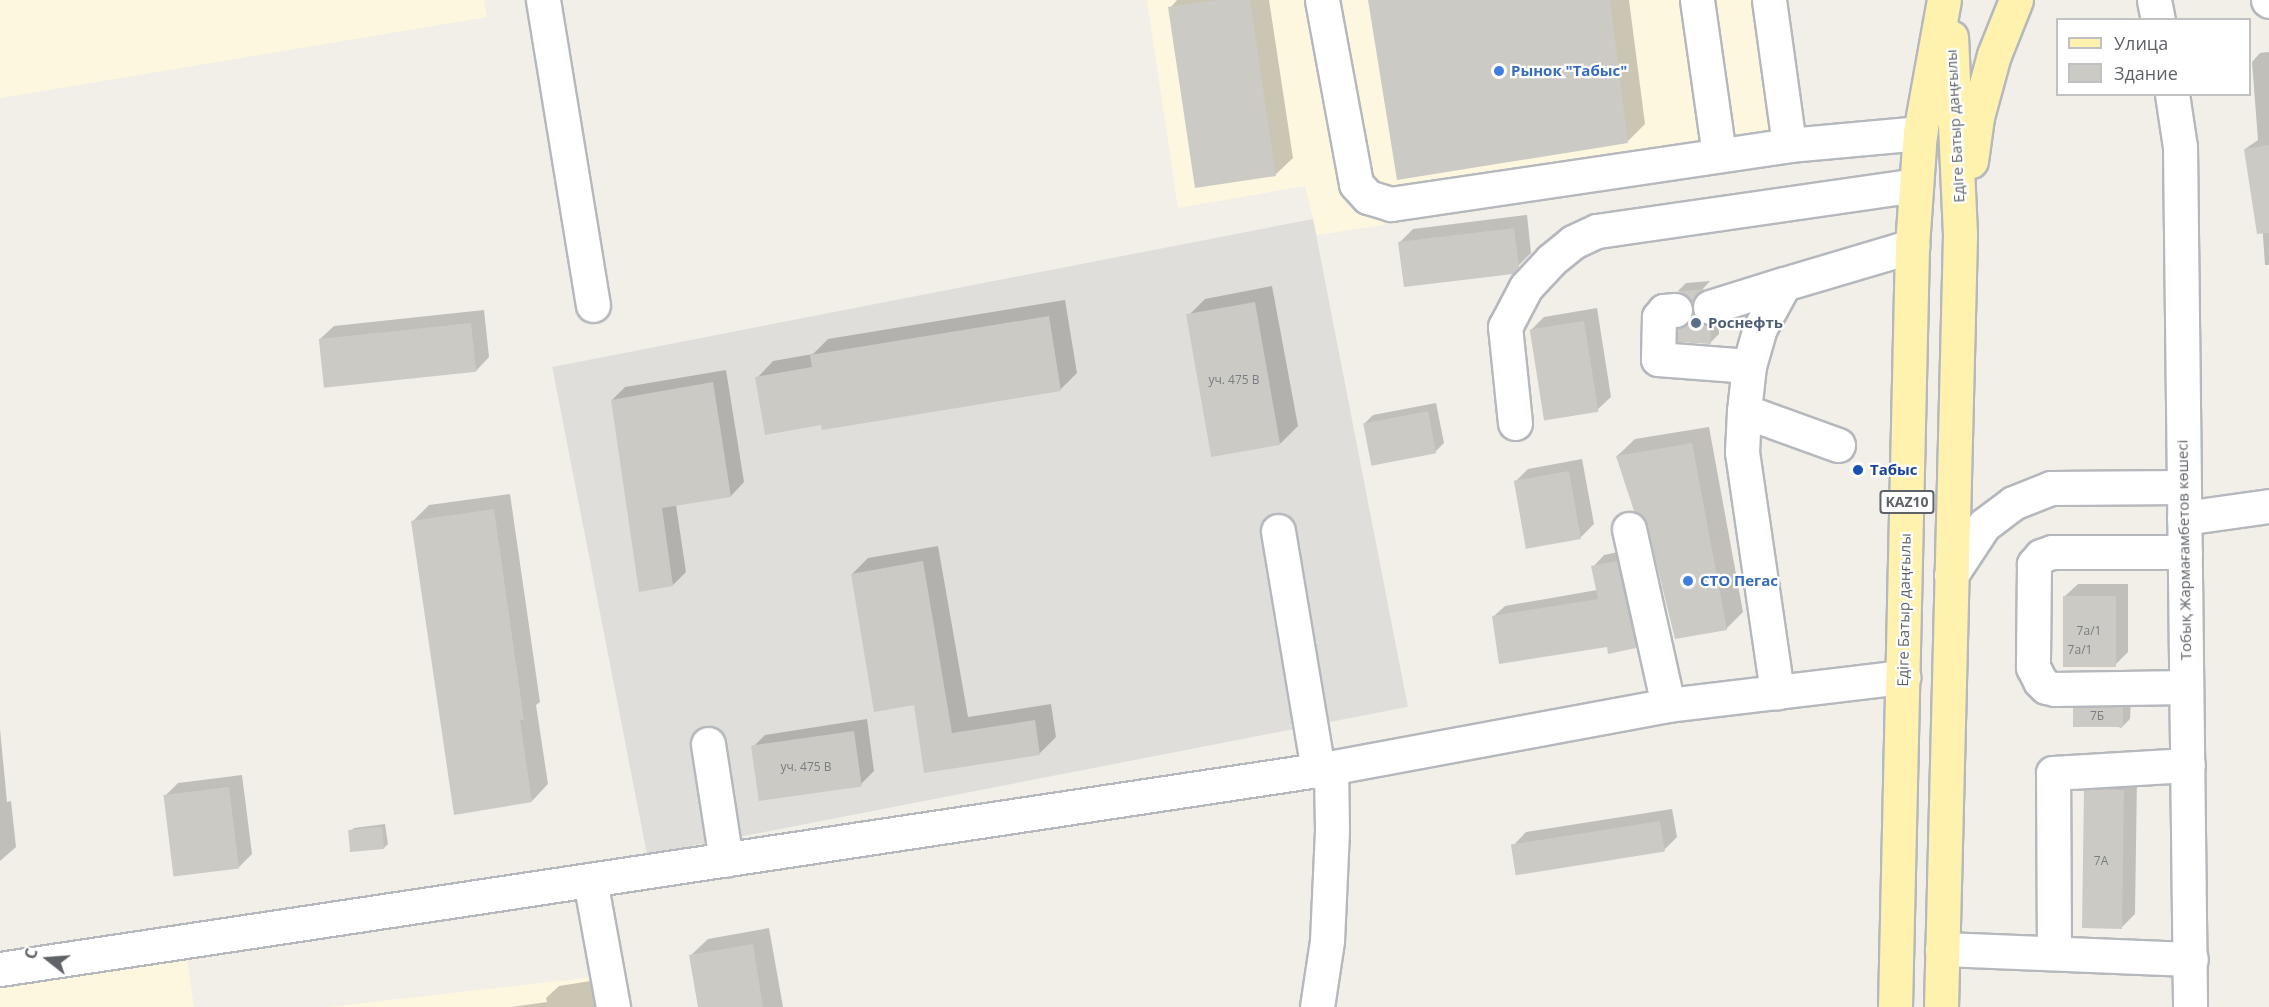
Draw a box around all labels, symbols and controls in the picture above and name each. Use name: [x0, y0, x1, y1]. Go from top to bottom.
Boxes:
legend: [2056, 18, 2251, 96]
text: Улица: [2114, 31, 2168, 55]
street label: Едіге Батыр даңғылы: [1942, 49, 1968, 203]
text: Здание: [2114, 61, 2178, 85]
place label: Рынок "Табыс": [1511, 62, 1627, 80]
marker: Рынок "Табыс": [1492, 64, 1506, 78]
place label: Роснефть: [1708, 314, 1783, 332]
marker: Роснефть: [1689, 316, 1703, 330]
house number: уч. 475 В: [1208, 373, 1260, 387]
street label: Тобық Жармағамбетов көшесі: [2173, 440, 2195, 660]
place label: Табыс: [1870, 461, 1918, 479]
marker: Табыс: [1851, 463, 1865, 477]
road number: KAZ10: [1878, 491, 1936, 513]
street label: Едіге Батыр даңғылы: [1894, 533, 1914, 687]
place label: СТО Пегас: [1700, 572, 1778, 590]
marker: СТО Пегас: [1681, 574, 1695, 588]
house number: 7а/1: [2077, 624, 2101, 638]
house number: 7а/1: [2068, 643, 2092, 657]
house number: 7Б: [2090, 709, 2104, 723]
house number: уч. 475 В: [780, 760, 832, 774]
house number: 7А: [2094, 854, 2108, 868]
north arrow: [18, 929, 78, 989]
text: С: [19, 946, 43, 962]

